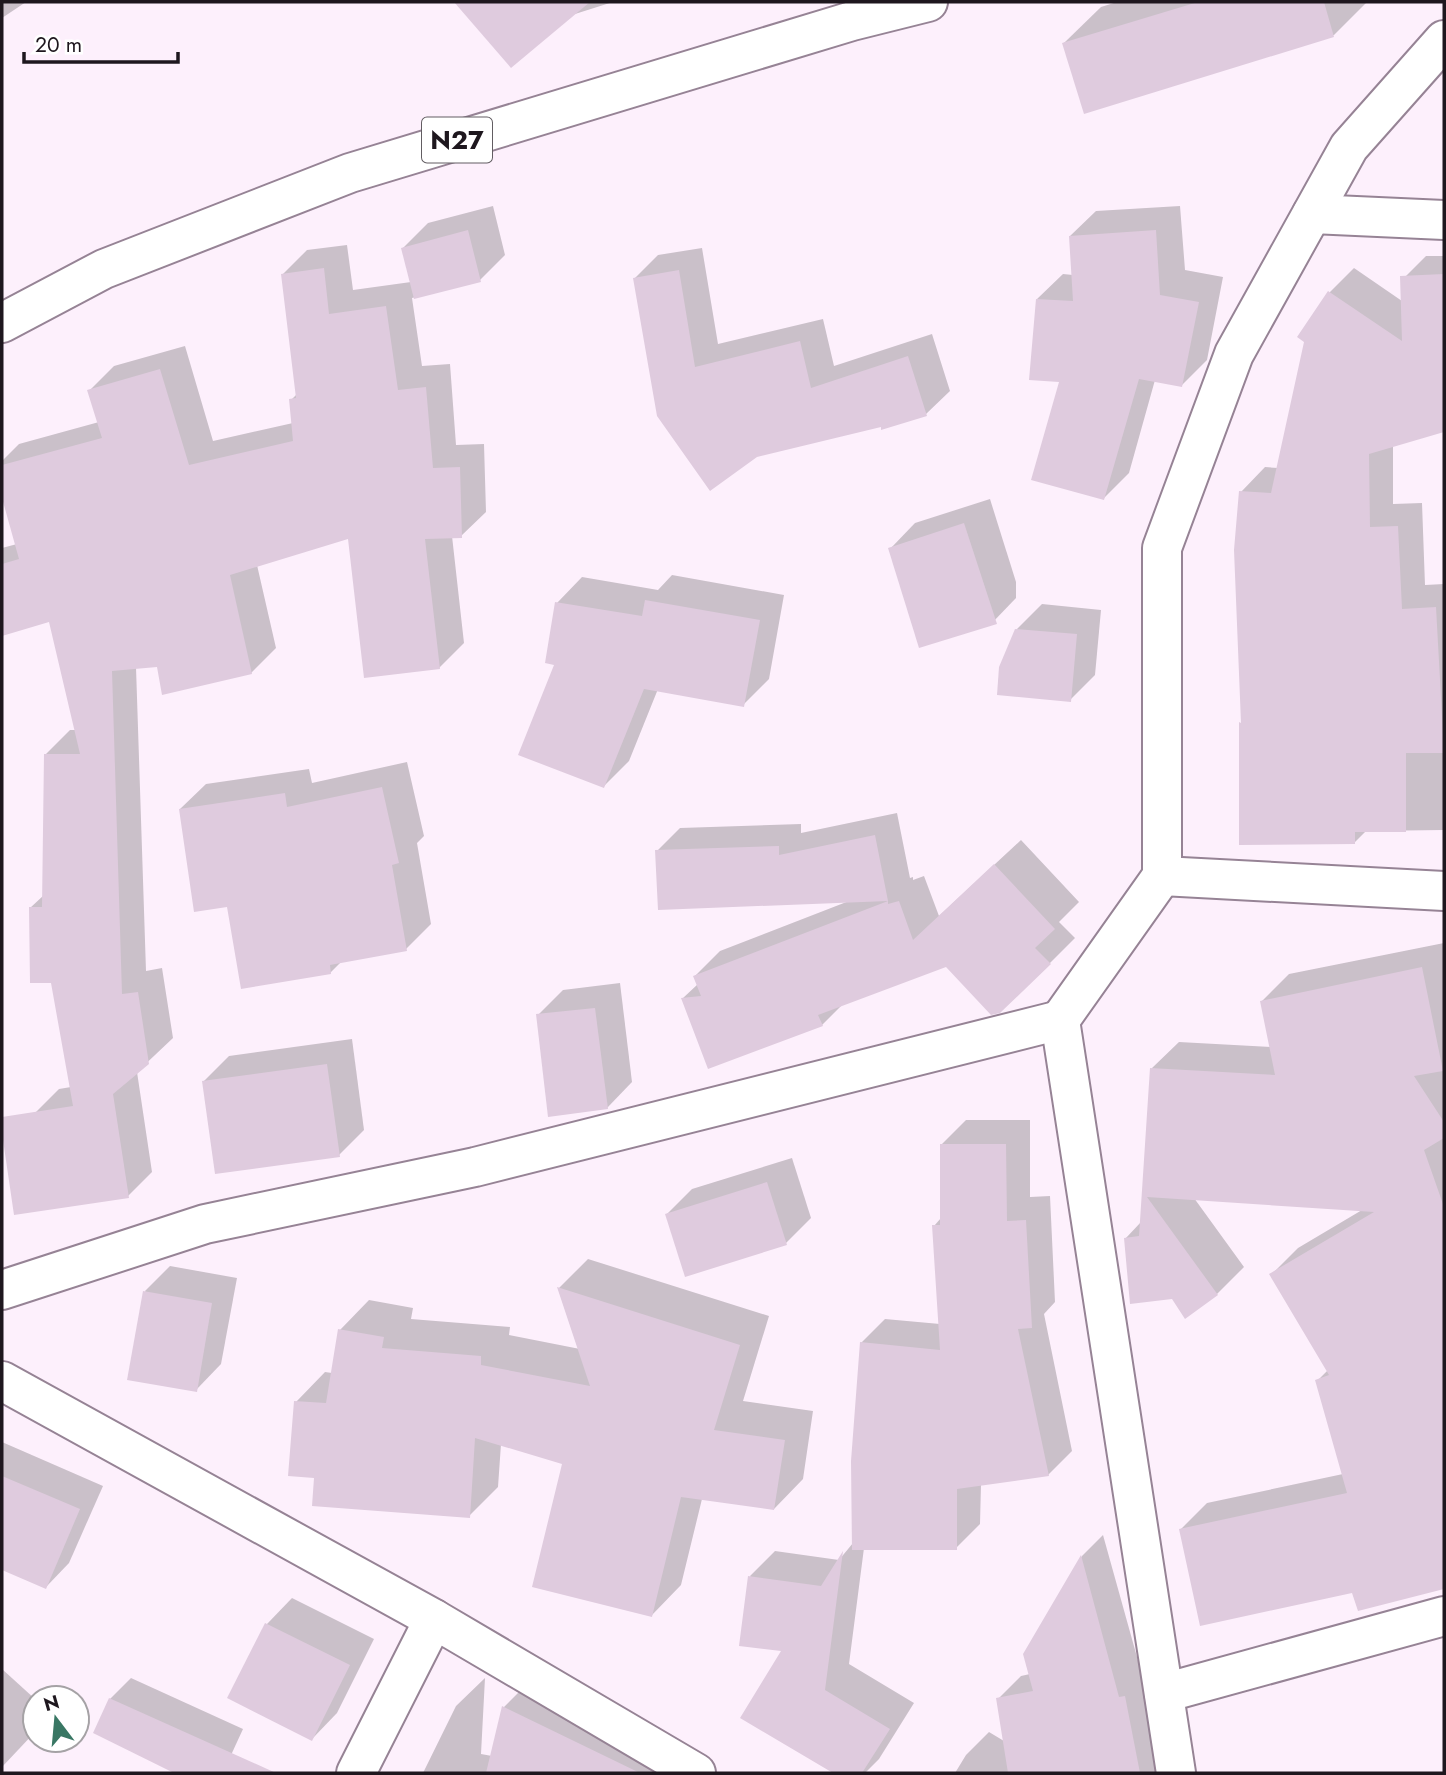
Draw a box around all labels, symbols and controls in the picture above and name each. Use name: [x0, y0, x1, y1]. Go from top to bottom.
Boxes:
scale bar: [24, 21, 178, 65]
text: 20 m: [35, 30, 82, 60]
road number: N27: [422, 118, 492, 162]
north arrow: [21, 1684, 91, 1754]
text: N: [40, 1688, 62, 1718]

